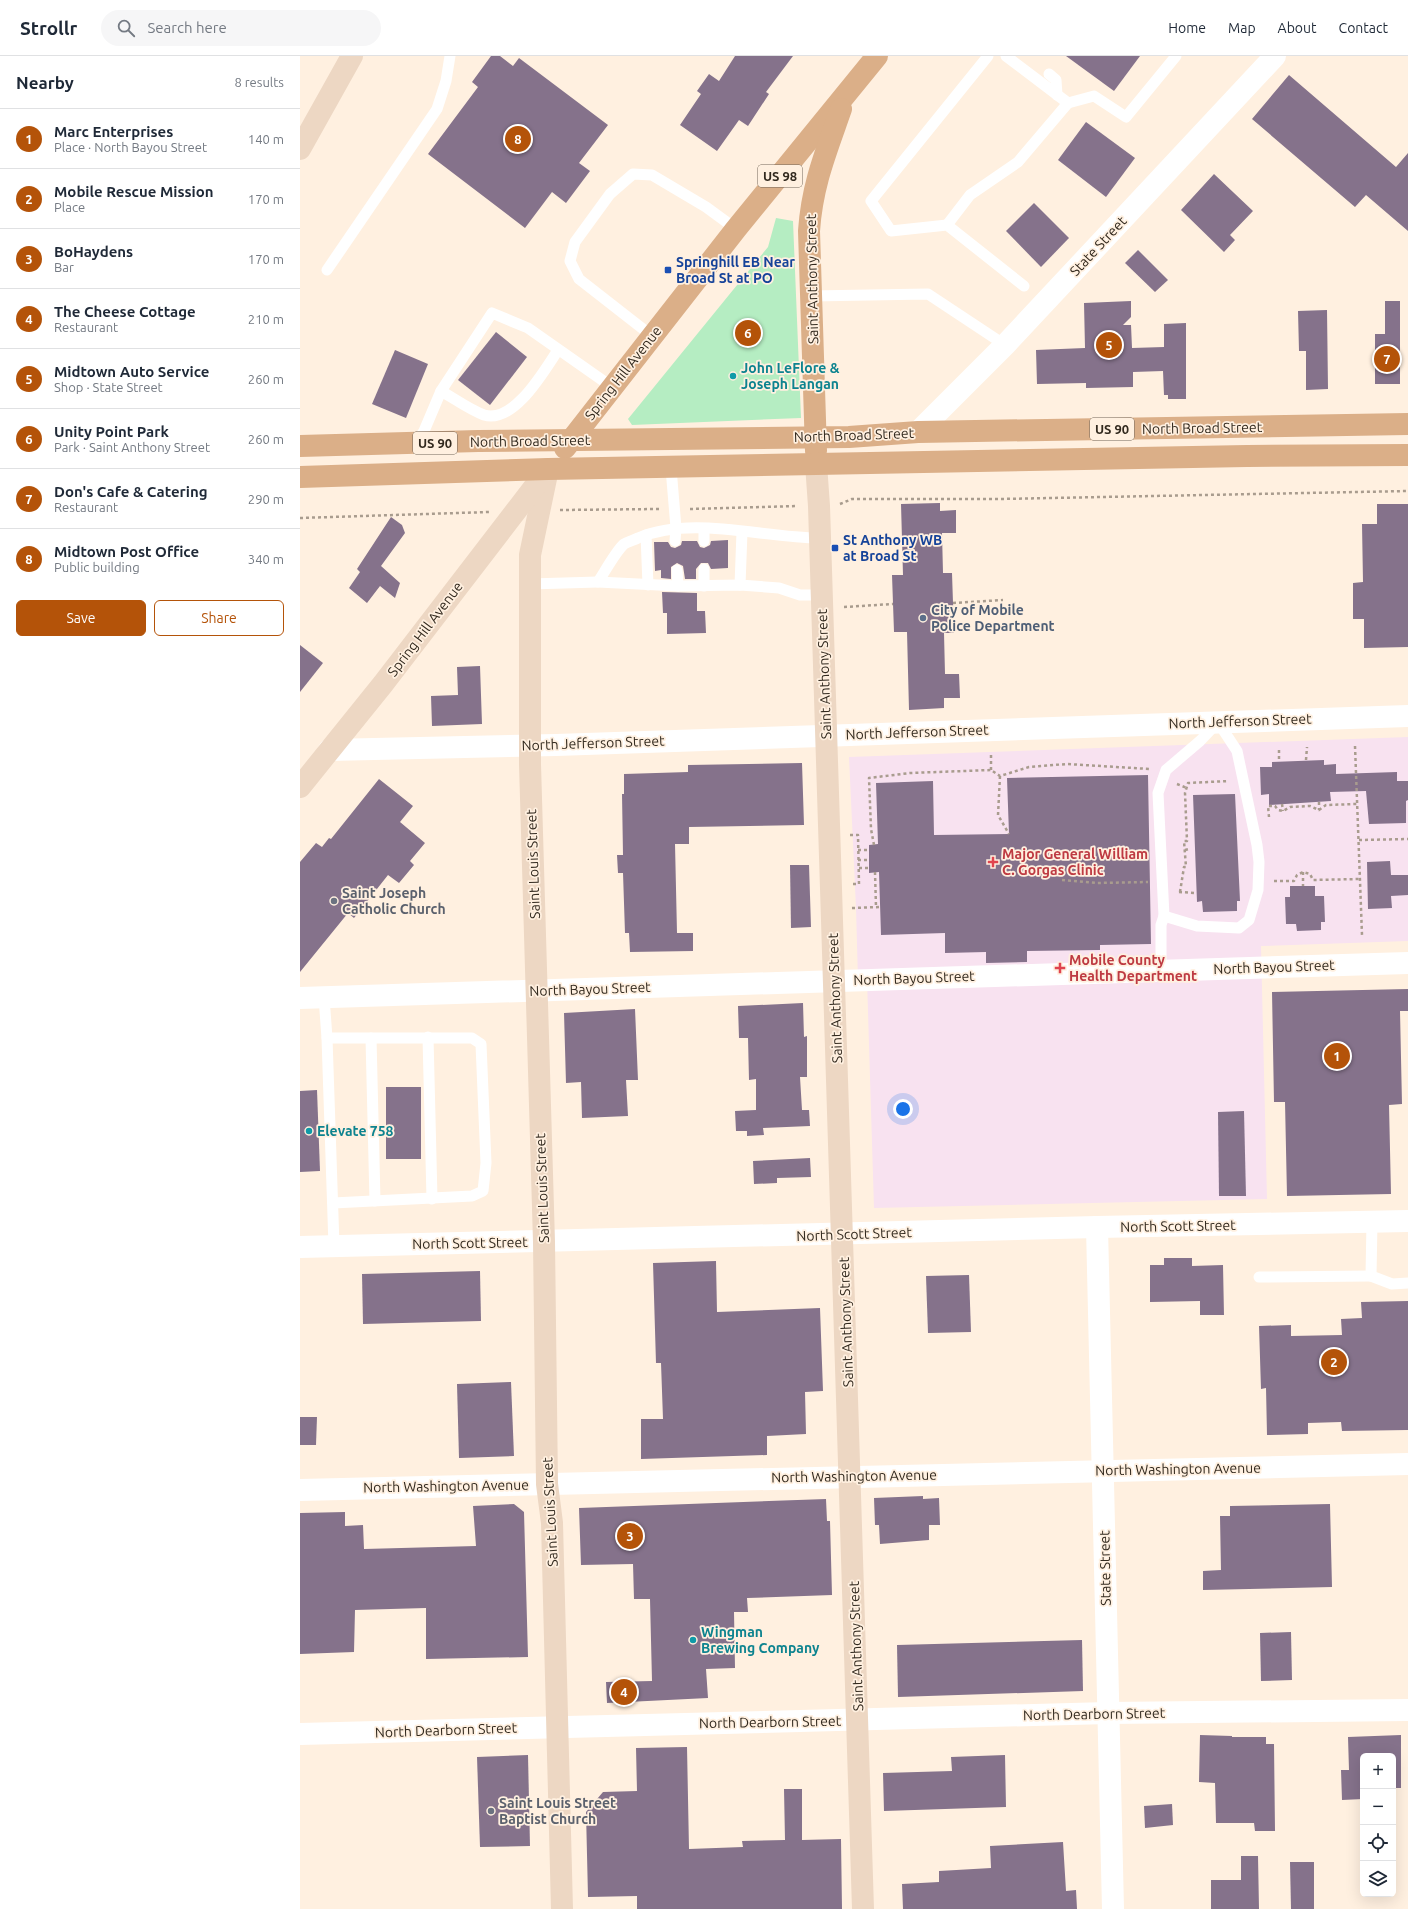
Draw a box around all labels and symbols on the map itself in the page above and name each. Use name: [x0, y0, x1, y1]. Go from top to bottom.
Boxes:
pin: 8: [505, 124, 531, 154]
road number: US 98: [758, 165, 802, 187]
street label: Saint Anthony Street: [803, 213, 821, 344]
street label: State Street: [1066, 213, 1130, 279]
place label: Springhill EB Near Broad St at PO: [676, 254, 795, 286]
marker: Springhill EB Near Broad St at PO: [663, 265, 673, 275]
pin: 6: [735, 318, 761, 348]
street label: Spring Hill Avenue: [581, 323, 665, 423]
pin: 5: [1096, 330, 1122, 360]
pin: 7: [1374, 344, 1400, 374]
place label: John LeFlore & Joseph Langan: [741, 360, 840, 392]
marker: John LeFlore & Joseph Langan: [728, 371, 738, 381]
road number: US 90: [1090, 418, 1134, 440]
street label: North Broad Street: [1142, 419, 1263, 437]
street label: North Broad Street: [794, 425, 915, 445]
road number: US 90: [413, 432, 457, 454]
street label: North Broad Street: [470, 432, 591, 450]
place label: St Anthony WB at Broad St: [843, 532, 942, 564]
marker: St Anthony WB at Broad St: [830, 543, 840, 553]
street label: Spring Hill Avenue: [384, 579, 466, 679]
place label: City of Mobile Police Department: [931, 602, 1055, 634]
street label: Saint Anthony Street: [814, 608, 834, 739]
marker: City of Mobile Police Department: [918, 613, 928, 623]
street label: North Jefferson Street: [1168, 710, 1312, 731]
street label: North Jefferson Street: [845, 721, 989, 742]
street label: North Jefferson Street: [521, 732, 665, 753]
street label: Saint Louis Street: [523, 808, 543, 919]
place label: Major General William C. Gorgas Clinic: [1002, 846, 1148, 878]
marker: Major General William C. Gorgas Clinic: [987, 856, 999, 868]
place label: Saint Joseph Catholic Church: [342, 885, 446, 917]
marker: Saint Joseph Catholic Church: [329, 896, 339, 906]
street label: Saint Anthony Street: [825, 932, 845, 1063]
place label: Mobile County Health Department: [1069, 952, 1197, 984]
street label: North Bayou Street: [1213, 957, 1335, 977]
marker: Mobile County Health Department: [1054, 962, 1066, 974]
street label: North Bayou Street: [853, 968, 975, 988]
street label: North Bayou Street: [529, 979, 651, 999]
pin: 1: [1324, 1041, 1350, 1071]
your location: [893, 1099, 913, 1119]
place label: Elevate 758: [317, 1123, 394, 1139]
marker: Elevate 758: [304, 1126, 314, 1136]
street label: Saint Louis Street: [532, 1132, 552, 1243]
street label: North Scott Street: [1120, 1217, 1236, 1235]
street label: North Scott Street: [796, 1224, 912, 1244]
street label: North Scott Street: [412, 1234, 528, 1252]
street label: Saint Anthony Street: [836, 1256, 856, 1387]
pin: 2: [1321, 1347, 1347, 1377]
street label: Saint Louis Street: [539, 1456, 561, 1567]
street label: North Washington Avenue: [1095, 1460, 1261, 1478]
street label: North Washington Avenue: [771, 1467, 937, 1485]
street label: North Washington Avenue: [363, 1477, 529, 1495]
pin: 3: [617, 1521, 643, 1551]
street label: State Street: [1096, 1530, 1114, 1606]
street label: Saint Anthony Street: [846, 1580, 866, 1711]
place label: Wingman Brewing Company: [701, 1624, 820, 1656]
marker: Wingman Brewing Company: [688, 1635, 698, 1645]
pin: 4: [611, 1677, 637, 1707]
street label: North Dearborn Street: [1023, 1705, 1166, 1723]
street label: North Dearborn Street: [699, 1713, 842, 1731]
street label: North Dearborn Street: [375, 1720, 518, 1740]
place label: Saint Louis Street Baptist Church: [499, 1795, 616, 1827]
marker: Saint Louis Street Baptist Church: [486, 1806, 496, 1816]

